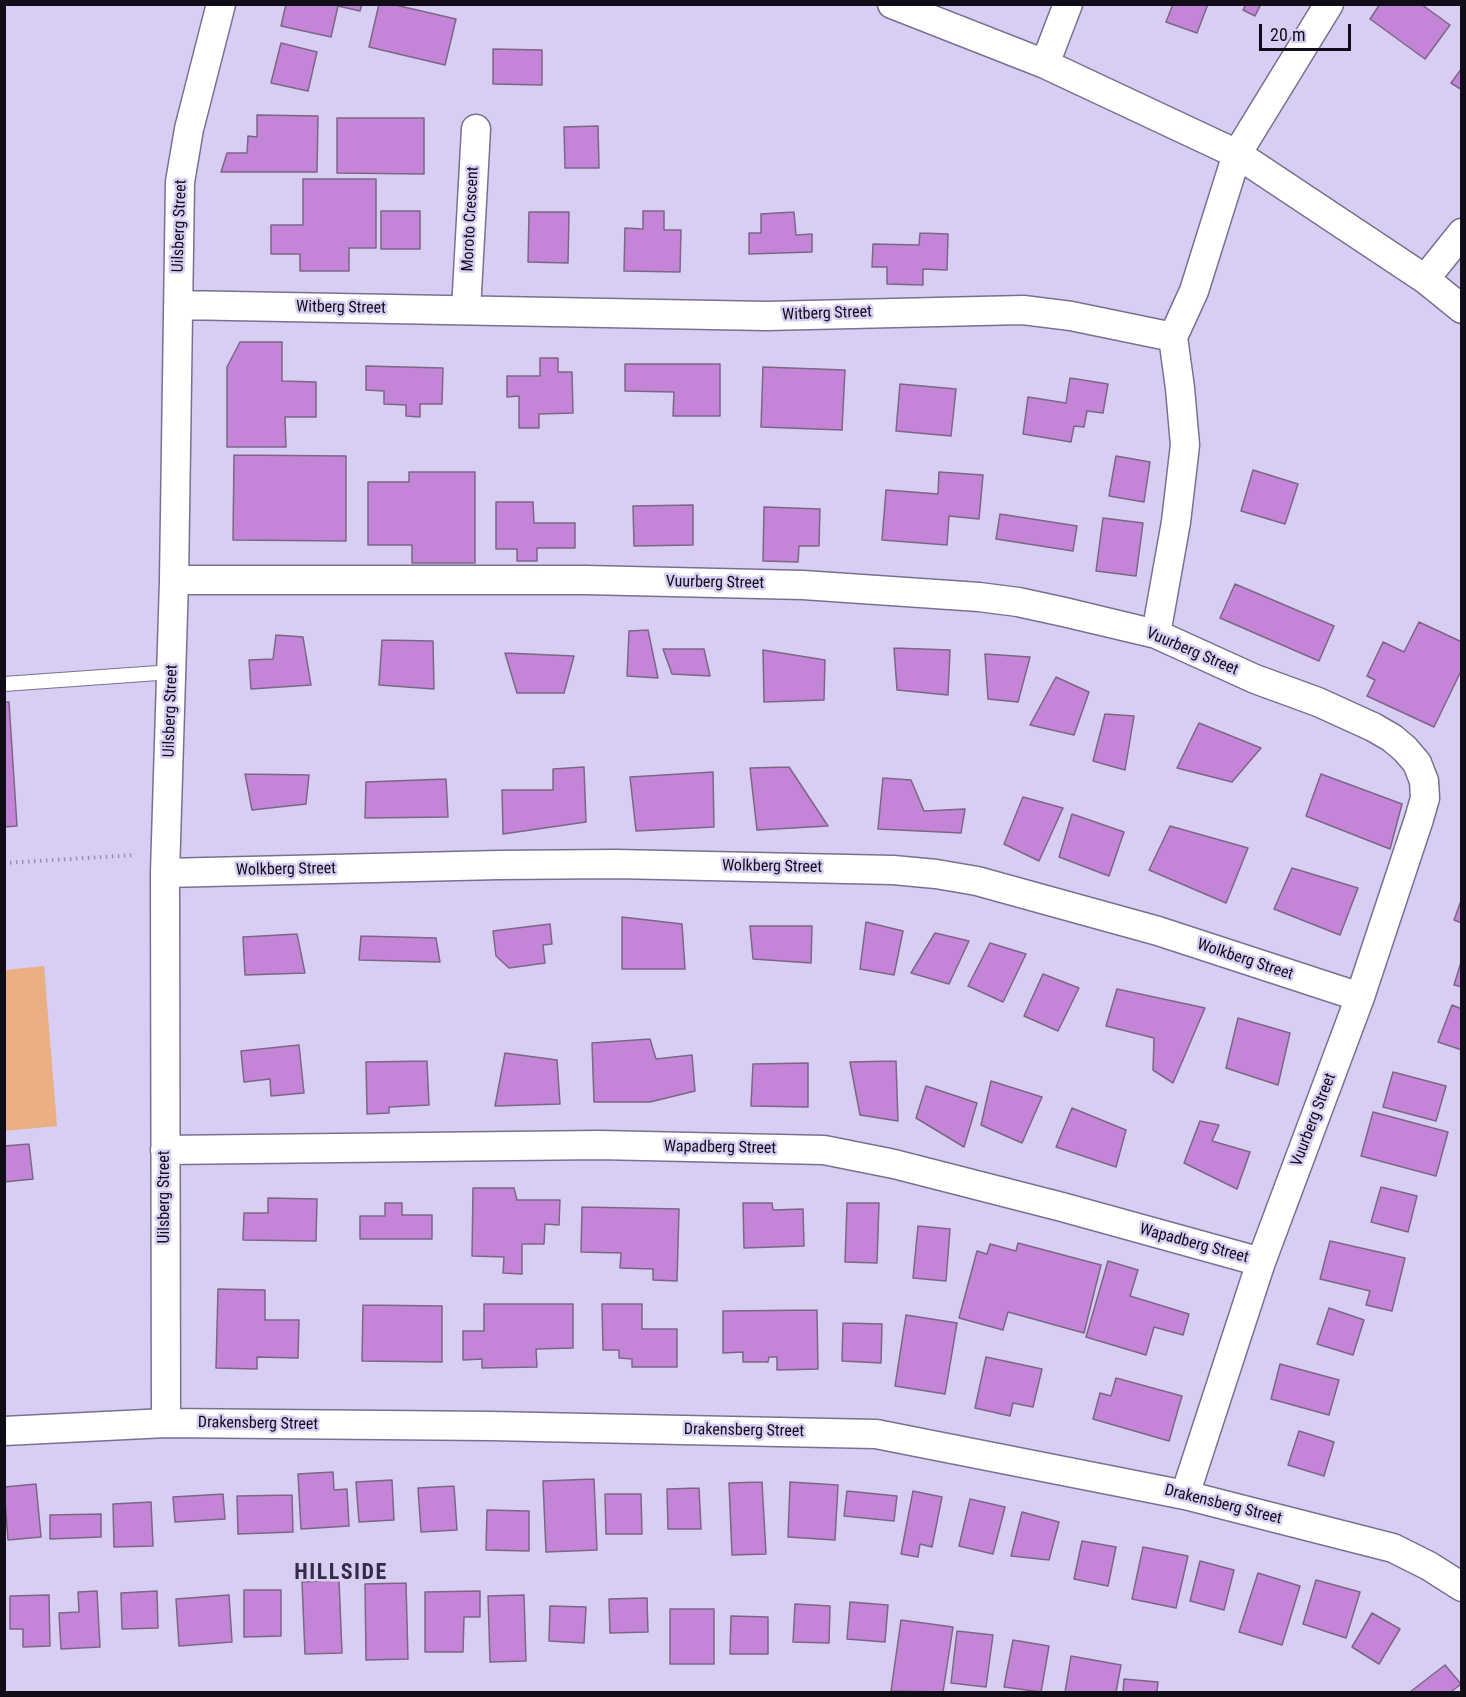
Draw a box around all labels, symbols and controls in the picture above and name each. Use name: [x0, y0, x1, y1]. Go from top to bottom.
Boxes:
scale bar: [1262, 12, 1354, 50]
text: 20 m: [1270, 24, 1305, 45]
street label: Moroto Crescent: [459, 166, 483, 272]
street label: Uilsberg Street: [169, 179, 191, 273]
street label: Witberg Street: [296, 298, 386, 318]
street label: Witberg Street: [782, 303, 872, 325]
street label: Vuurberg Street: [666, 573, 764, 593]
street label: Vuurberg Street: [1143, 624, 1241, 680]
street label: Uilsberg Street: [160, 664, 182, 758]
street label: Wolkberg Street: [722, 857, 822, 877]
street label: Wolkberg Street: [236, 860, 336, 880]
street label: Wolkberg Street: [1194, 935, 1296, 985]
street label: Vuurberg Street: [1287, 1071, 1341, 1169]
street label: Wapadberg Street: [664, 1137, 776, 1159]
street label: Uilsberg Street: [155, 1151, 175, 1243]
street label: Wapadberg Street: [1137, 1220, 1251, 1268]
street label: Drakensberg Street: [198, 1413, 318, 1435]
street label: Drakensberg Street: [684, 1420, 804, 1442]
street label: Drakensberg Street: [1162, 1481, 1284, 1529]
district label: HILLSIDE: [294, 1560, 388, 1586]

